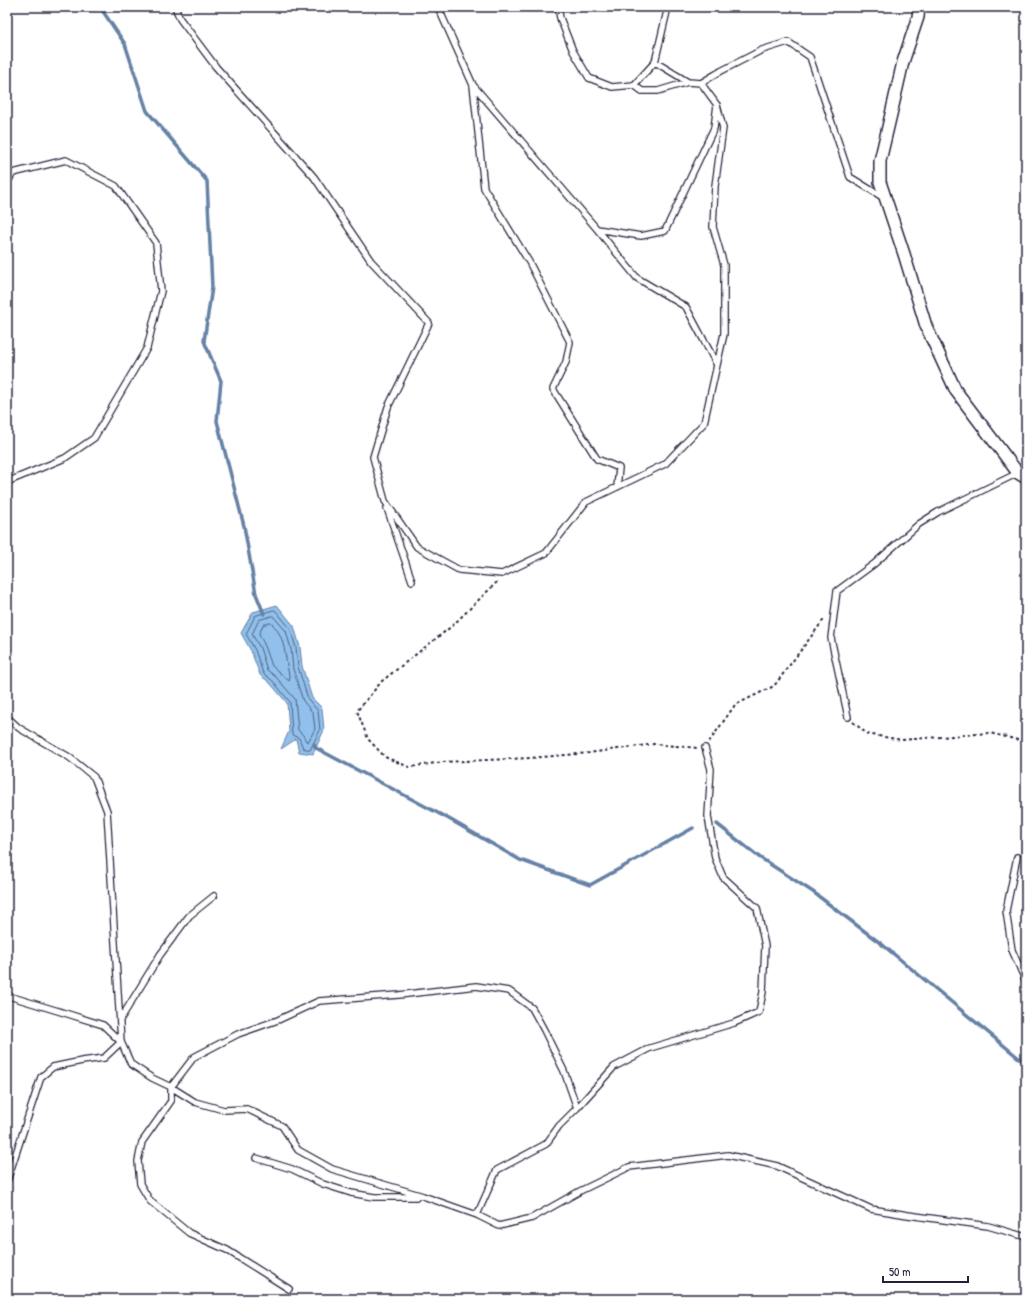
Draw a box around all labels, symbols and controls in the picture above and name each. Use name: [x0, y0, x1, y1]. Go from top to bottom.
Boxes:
scale bar: [883, 1258, 968, 1284]
text: 50 m: [889, 1263, 910, 1280]

